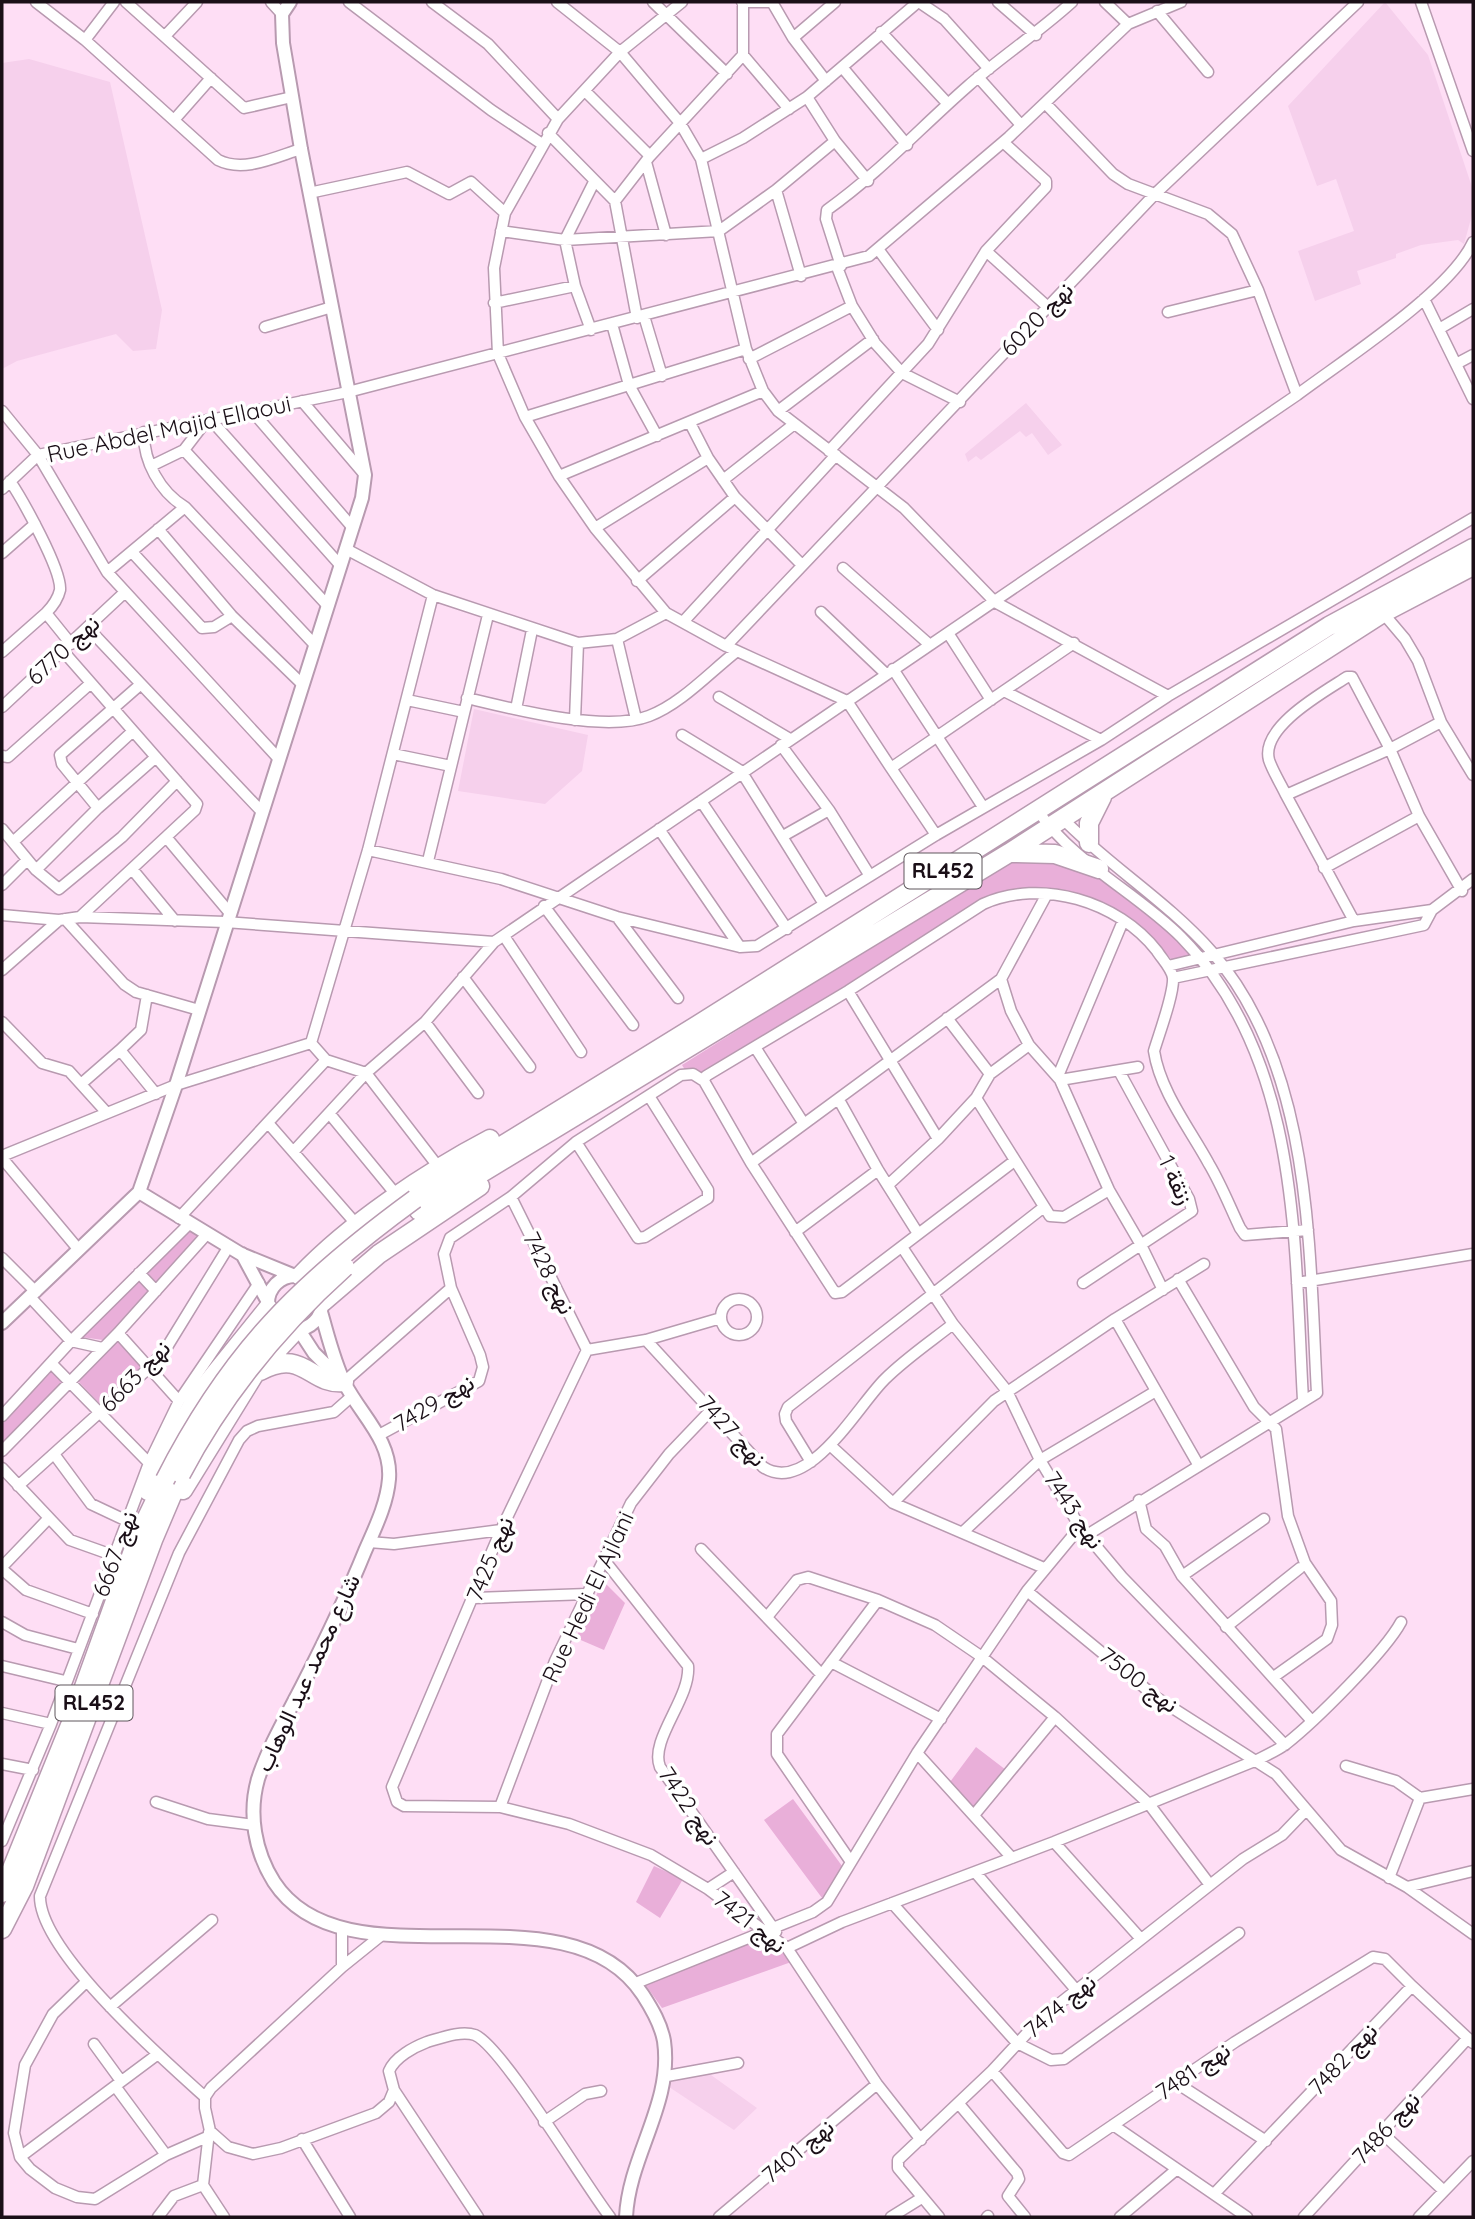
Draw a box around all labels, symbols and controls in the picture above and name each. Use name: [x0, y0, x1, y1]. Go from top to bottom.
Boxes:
street label: نهج 6020: [994, 275, 1081, 363]
street label: Rue Abdel Majid Ellaoui: [44, 388, 294, 469]
street label: نهج 6770: [20, 608, 107, 692]
road number: RL452: [904, 854, 982, 888]
street label: زنقة 1: [1152, 1151, 1200, 1209]
street label: نهج 7428: [515, 1227, 582, 1320]
street label: نهج 6663: [93, 1333, 178, 1419]
street label: نهج 7429: [388, 1367, 480, 1440]
street label: نهج 7427: [691, 1389, 773, 1474]
street label: نهج 7443: [1036, 1465, 1111, 1555]
street label: نهج 6667: [86, 1507, 145, 1601]
street label: Rue Hedi El Ajlani: [535, 1507, 640, 1687]
street label: نهج 7425: [460, 1512, 521, 1606]
street label: شارع محمد عبد الوهاب: [249, 1569, 368, 1777]
street label: نهج 7500: [1093, 1640, 1185, 1720]
road number: RL452: [56, 1686, 132, 1720]
street label: نهج 7422: [651, 1761, 726, 1852]
street label: نهج 7421: [707, 1884, 792, 1961]
street label: نهج 7474: [1018, 1967, 1103, 2046]
street label: نهج 7482: [1302, 2016, 1385, 2102]
street label: نهج 7481: [1150, 2035, 1237, 2108]
street label: نهج 7486: [1345, 2085, 1427, 2171]
street label: نهج 7401: [756, 2112, 841, 2191]

